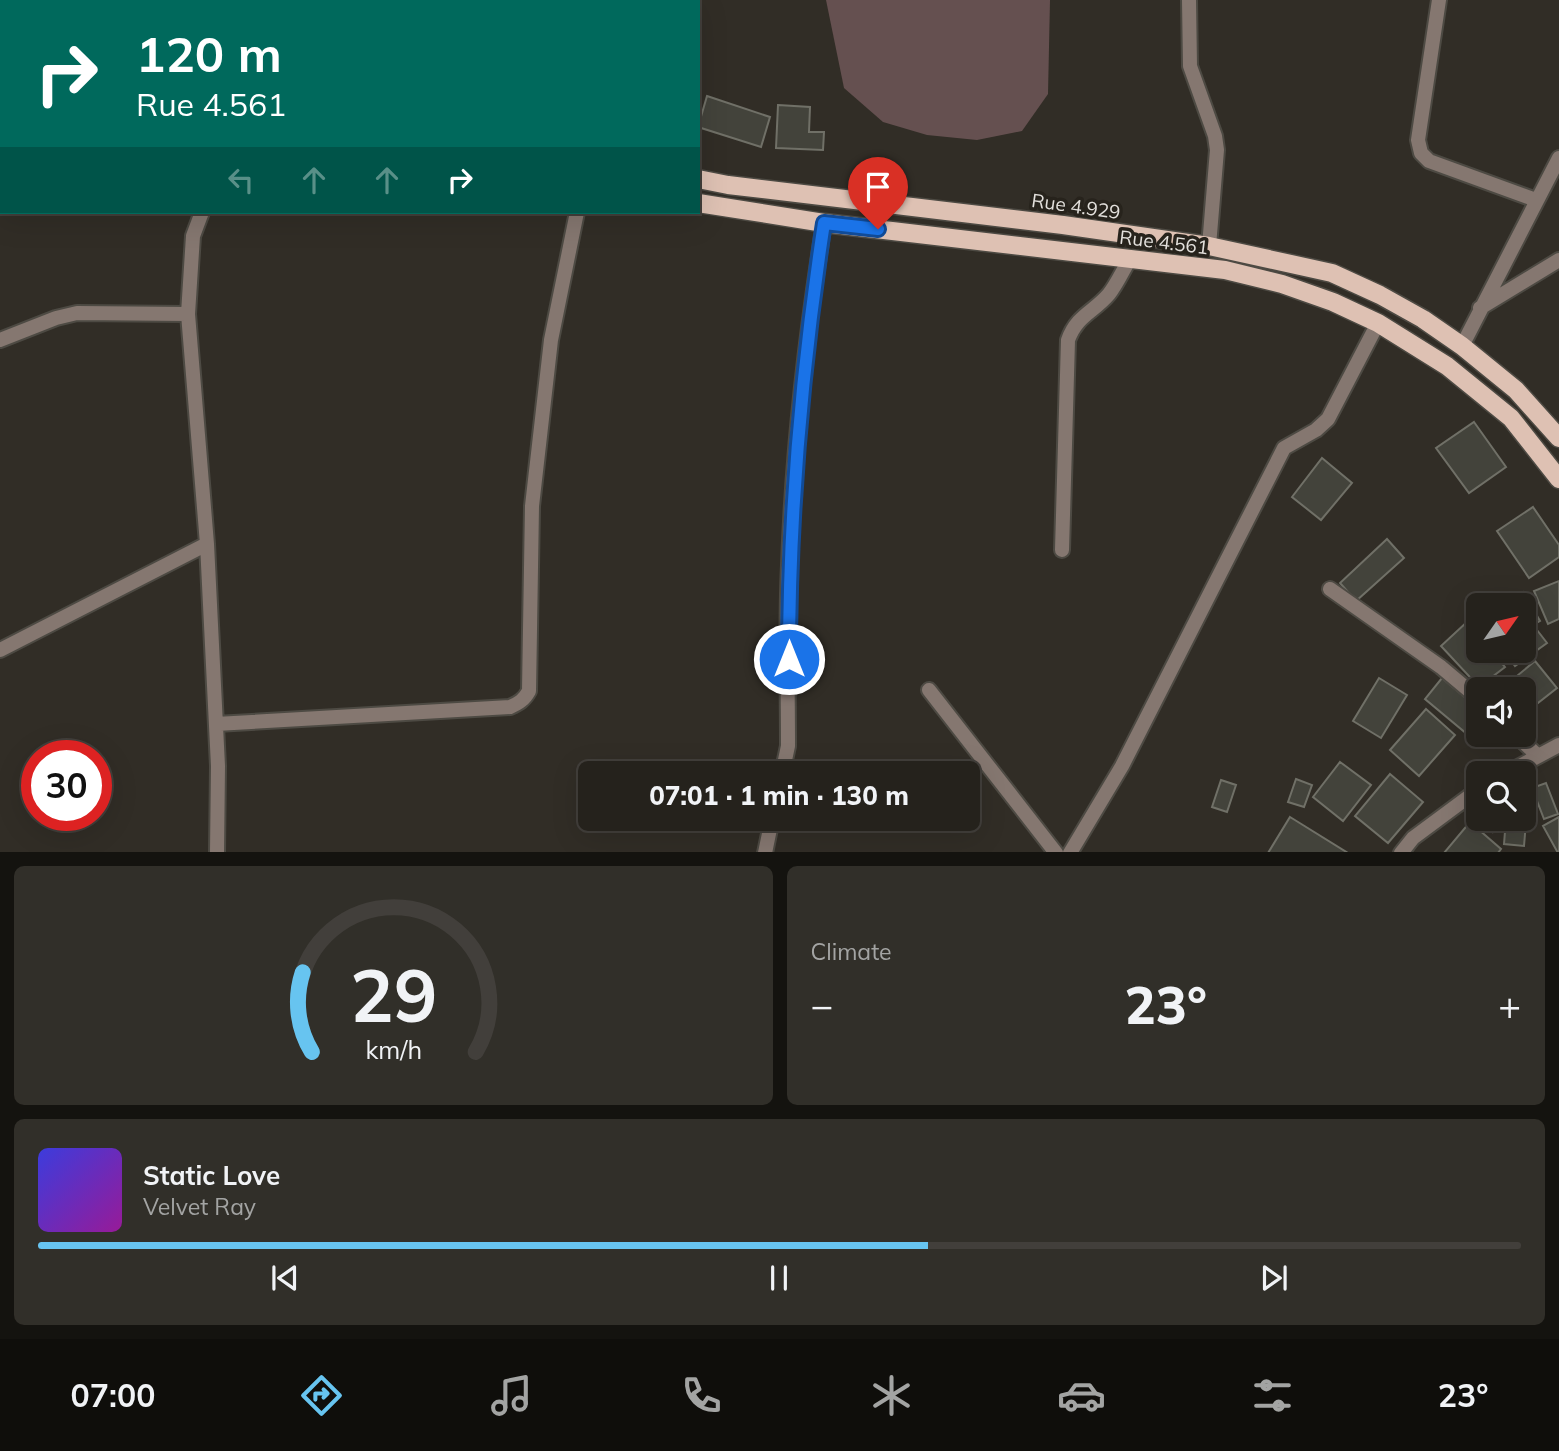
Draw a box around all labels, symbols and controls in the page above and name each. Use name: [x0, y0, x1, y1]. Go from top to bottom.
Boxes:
text: 120 m: [136, 23, 282, 84]
icon: right: [21, 28, 112, 119]
text: Rue 4.561: [136, 84, 286, 124]
pin: [848, 157, 908, 229]
icon: left: [222, 161, 260, 199]
icon: ahead: [295, 161, 333, 199]
icon: ahead: [368, 161, 406, 199]
icon: right: [441, 161, 479, 199]
icon: arrive: [859, 168, 897, 206]
street label: Rue 4.929: [1030, 188, 1122, 224]
street label: Rue 4.561: [1118, 225, 1210, 259]
north arrow: [1466, 593, 1536, 663]
map controls: [1466, 593, 1536, 831]
position arrow: [752, 622, 826, 696]
button: sound: [1466, 677, 1536, 747]
speed limit sign: 30: [21, 740, 112, 831]
button: search: [1466, 761, 1536, 831]
text: 07:01 · 1 min · 130 m: [649, 779, 909, 812]
text: Climate: [811, 937, 892, 966]
text: 29: [350, 949, 437, 1040]
text: 23°: [1125, 972, 1207, 1037]
text: −: [811, 981, 833, 1029]
text: +: [1498, 981, 1521, 1029]
text: km/h: [365, 1033, 422, 1064]
text: Static Love: [143, 1159, 280, 1192]
text: Velvet Ray: [143, 1192, 256, 1221]
icon: previous: [266, 1259, 304, 1297]
icon: pause: [760, 1259, 798, 1297]
icon: next: [1255, 1259, 1293, 1297]
icon: directions: [297, 1371, 346, 1420]
icon: music: [487, 1371, 536, 1420]
icon: phone: [677, 1371, 726, 1420]
icon: climate: [867, 1371, 916, 1420]
icon: car: [1057, 1371, 1106, 1420]
icon: filters: [1248, 1371, 1297, 1420]
text: 07:00: [71, 1375, 155, 1415]
text: 23°: [1438, 1375, 1488, 1415]

